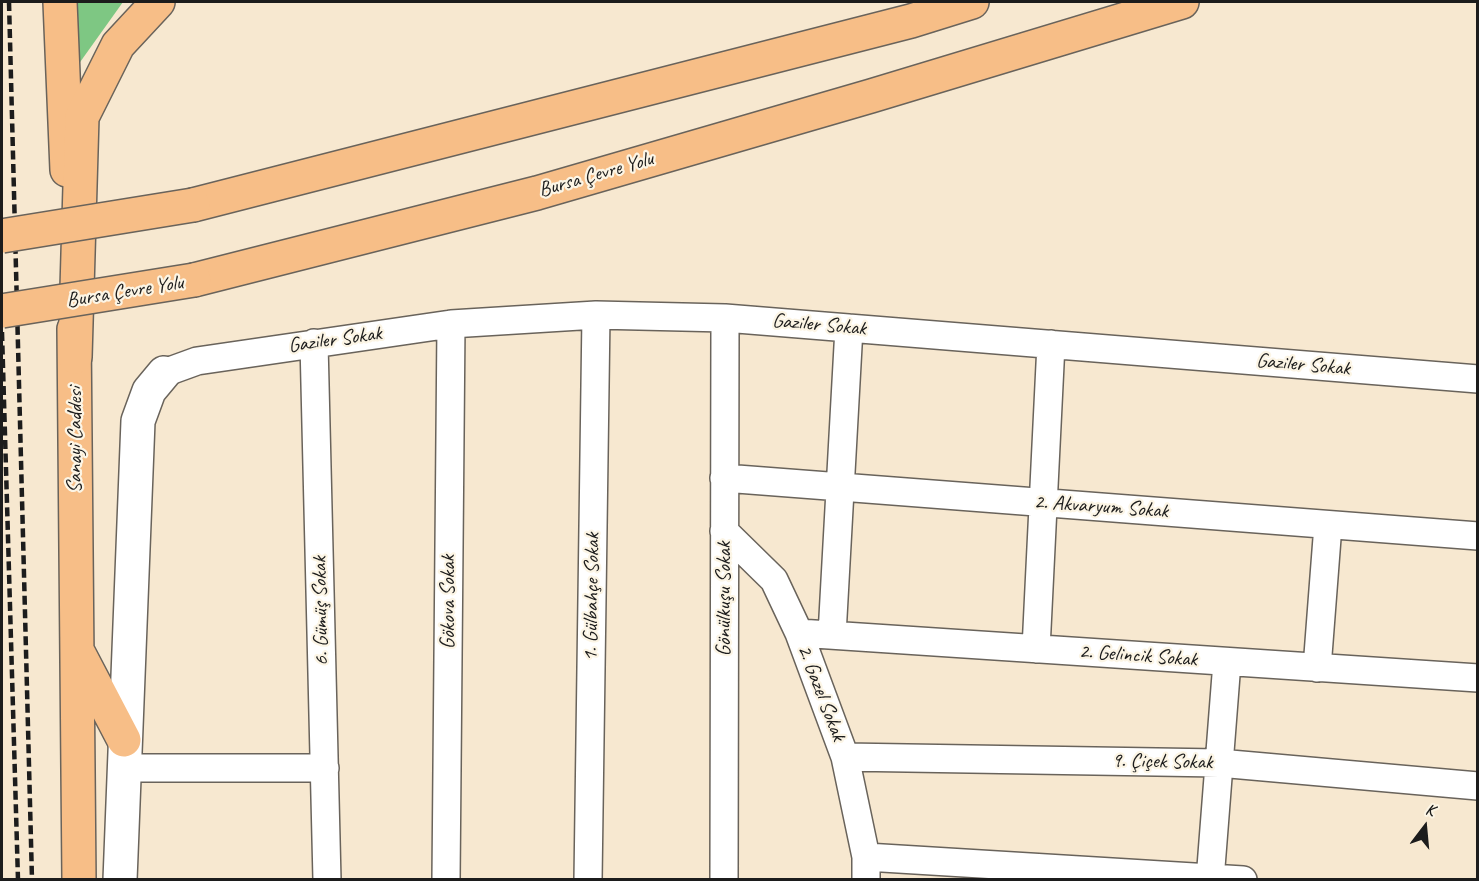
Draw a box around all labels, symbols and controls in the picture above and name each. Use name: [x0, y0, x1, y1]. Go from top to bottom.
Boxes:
street label: Bursa Çevre Yolu: [536, 147, 656, 203]
street label: Bursa Çevre Yolu: [65, 270, 185, 314]
street label: Gaziler Sokak: [771, 308, 867, 342]
street label: Gaziler Sokak: [287, 321, 383, 359]
street label: Gaziler Sokak: [1255, 348, 1351, 382]
street label: Sanayi Caddesi: [62, 387, 88, 493]
street label: 2. Akvaryum Sokak: [1033, 490, 1169, 524]
street label: 1. Gülbahçe Sokak: [578, 532, 606, 662]
street label: Gönülkuşu Sokak: [711, 541, 737, 657]
street label: Gökova Sokak: [435, 555, 461, 649]
street label: 6. Gümüş Sokak: [307, 556, 335, 666]
street label: 2. Gelincik Sokak: [1078, 639, 1198, 673]
street label: 2. Gazel Sokak: [791, 641, 851, 745]
street label: 9. Çiçek Sokak: [1111, 749, 1213, 775]
north arrow: [1395, 797, 1455, 857]
text: K: [1423, 799, 1437, 820]

